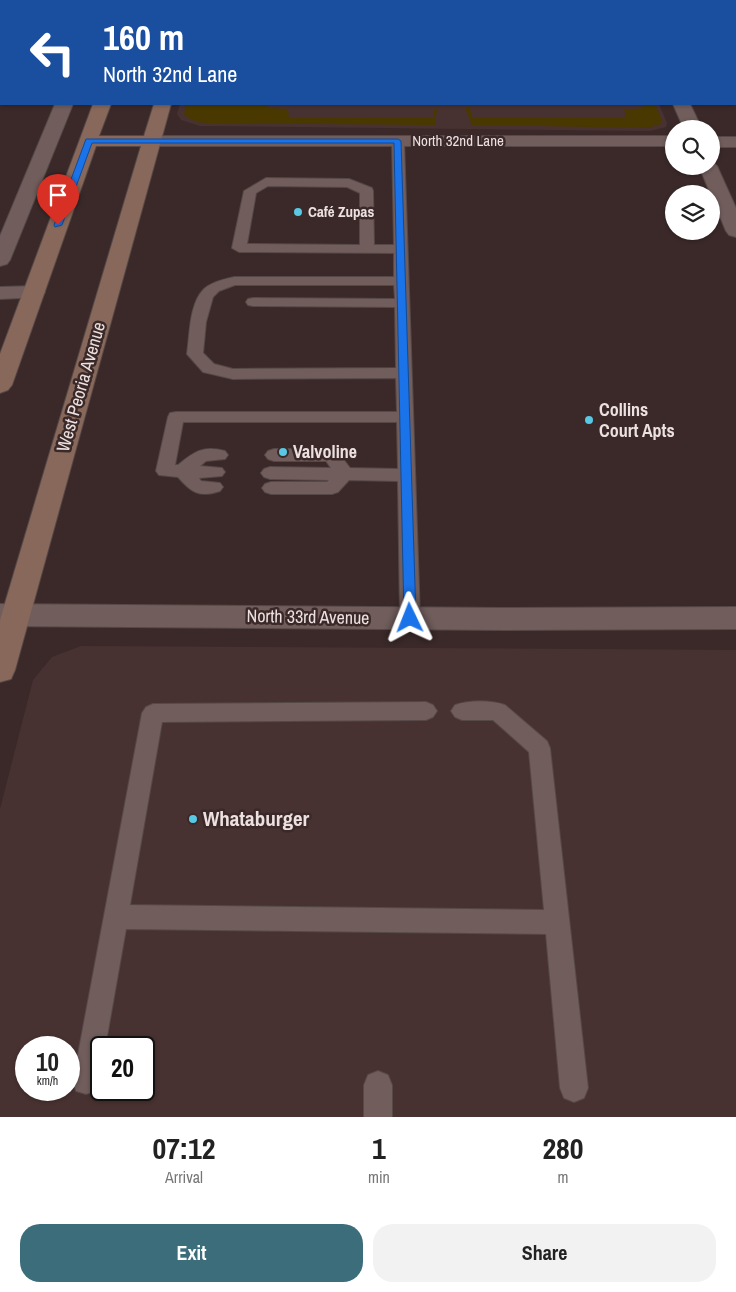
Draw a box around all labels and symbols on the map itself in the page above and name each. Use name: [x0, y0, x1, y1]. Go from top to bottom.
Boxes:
street label: North 32nd Lane: [412, 130, 504, 151]
pin: [37, 174, 79, 225]
place label: Café Zupas: [308, 201, 374, 222]
marker: Café Zupas: [292, 206, 304, 218]
street label: West Peoria Avenue: [50, 319, 111, 455]
place label: Collins Court Apts: [599, 397, 675, 443]
marker: Collins Court Apts: [583, 414, 595, 426]
place label: Valvoline: [293, 439, 357, 464]
marker: Valvoline: [277, 446, 289, 458]
position arrow: [383, 591, 435, 643]
street label: North 33rd Avenue: [246, 603, 370, 630]
place label: Whataburger: [203, 804, 309, 833]
marker: Whataburger: [187, 813, 199, 825]
speed limit sign: 20: [90, 1036, 155, 1101]

